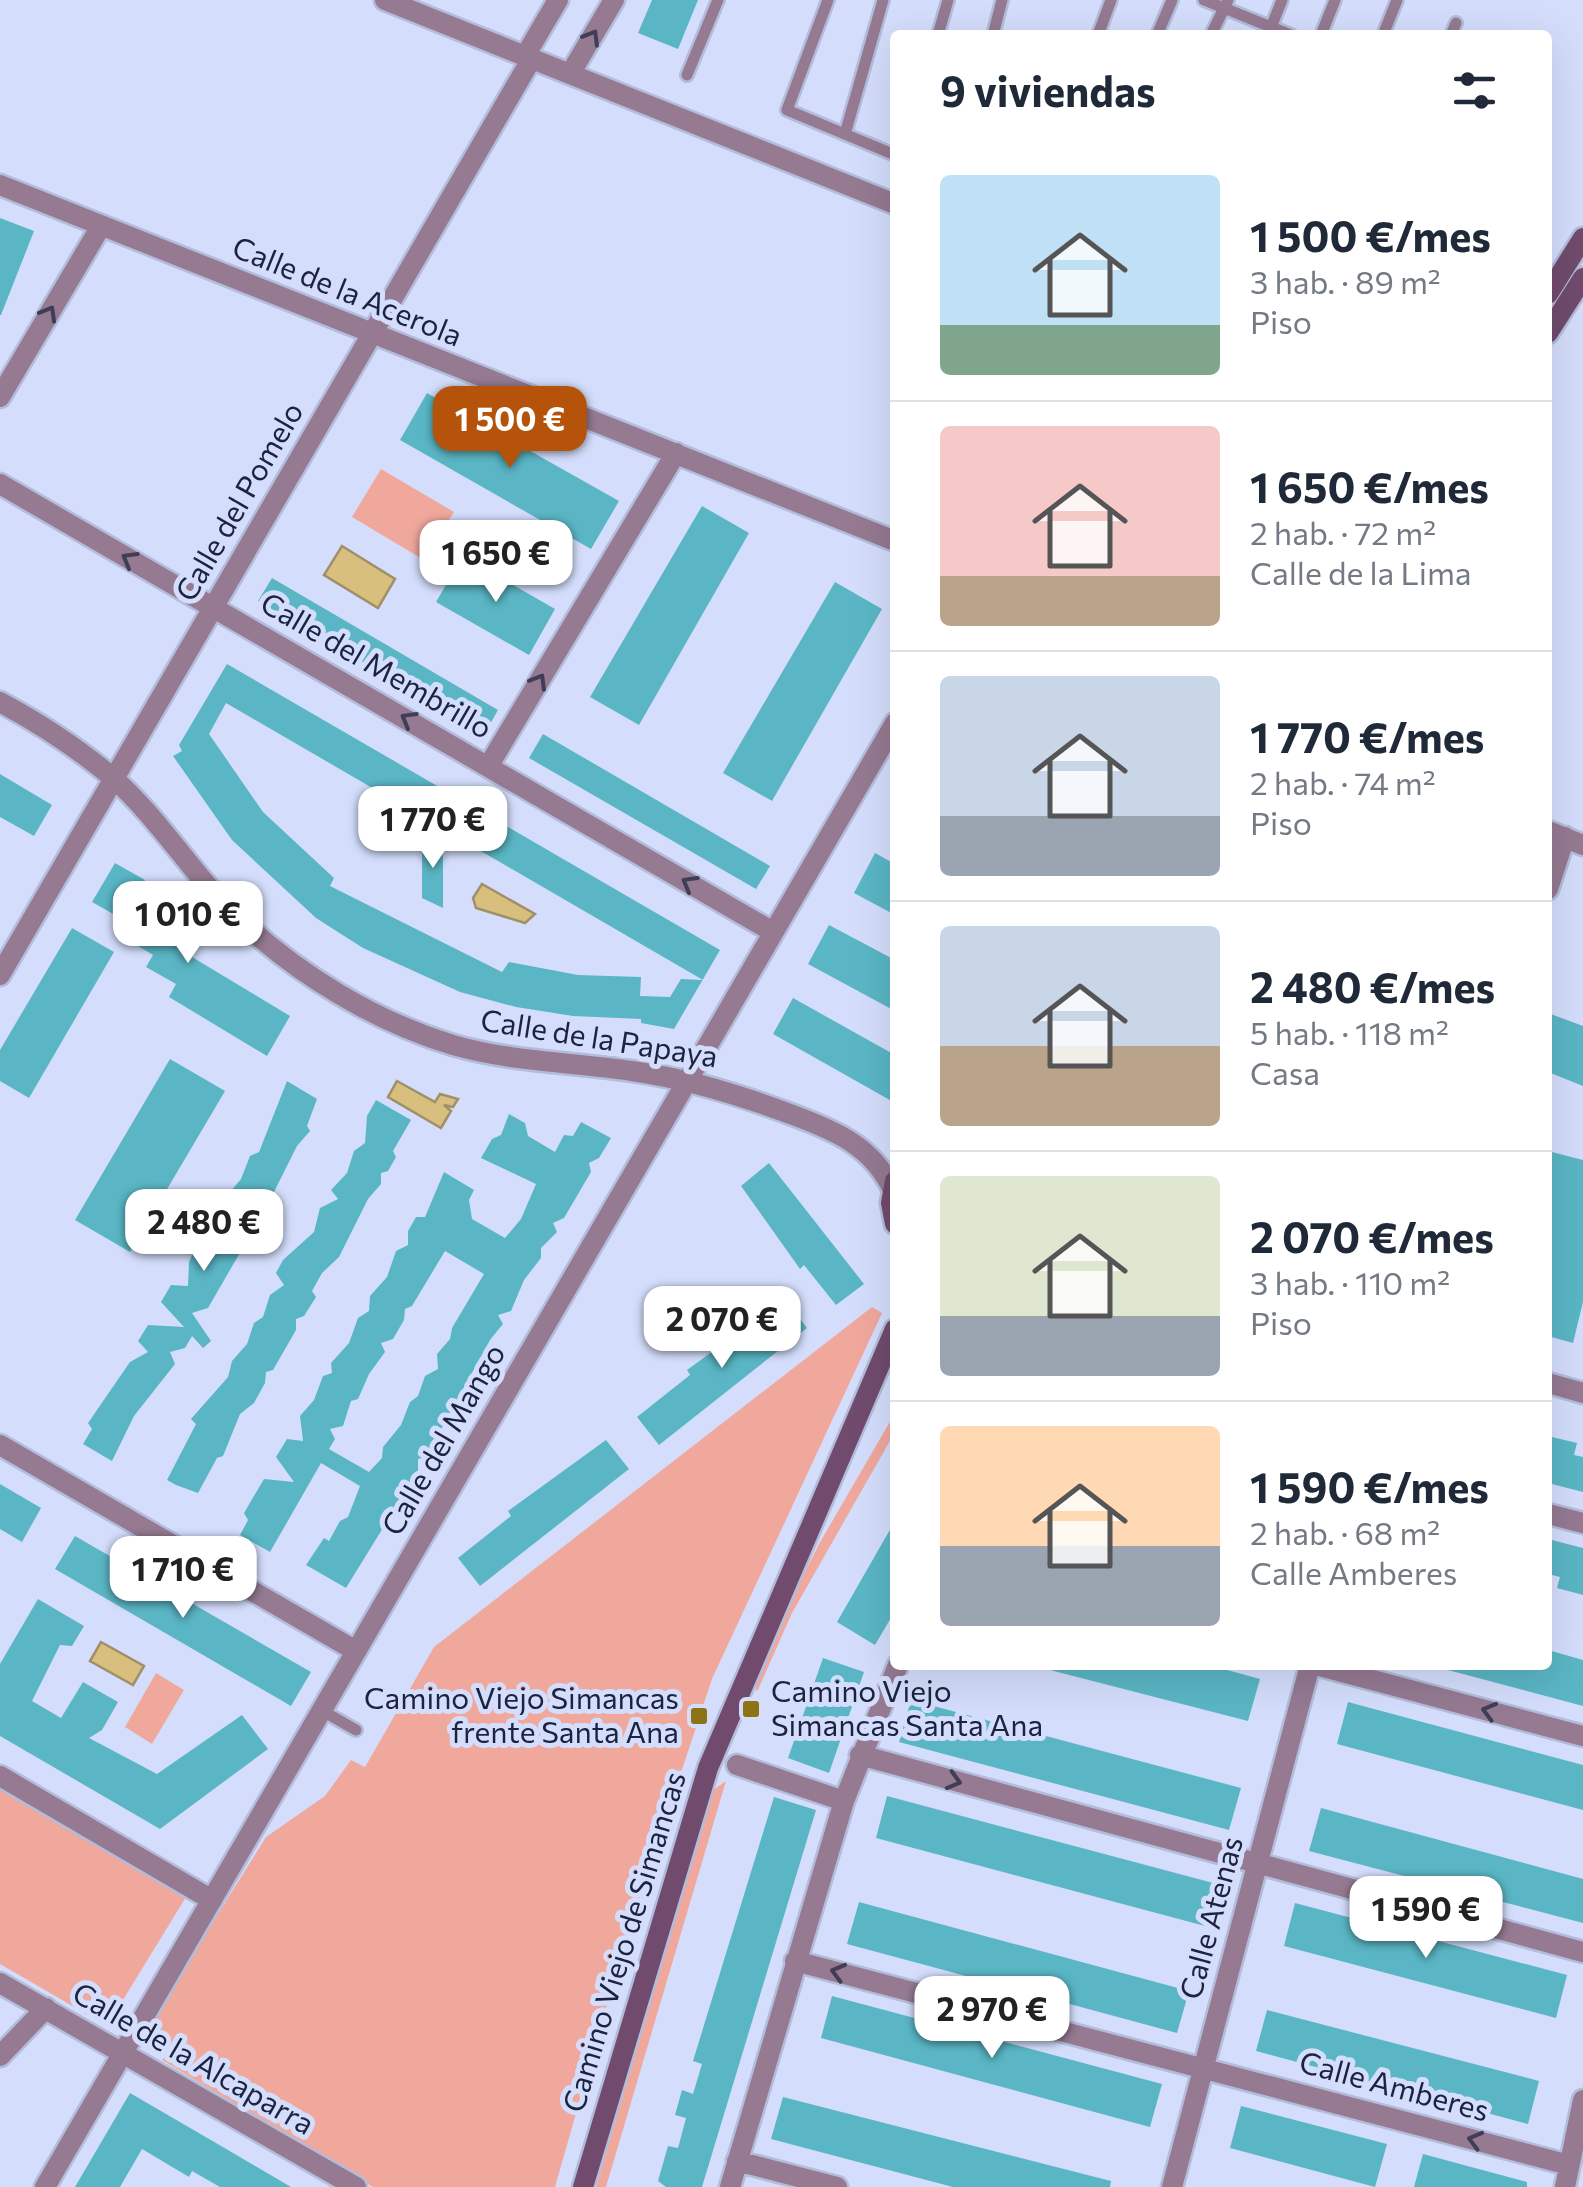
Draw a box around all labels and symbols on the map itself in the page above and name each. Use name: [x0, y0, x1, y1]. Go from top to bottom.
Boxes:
one-way arrow: [580, 30, 599, 48]
street label: Calle de la Acerola: [228, 227, 468, 353]
one-way arrow: [37, 306, 57, 324]
pin: 1 500 €: [418, 386, 602, 471]
street label: Calle del Pomelo: [166, 395, 310, 607]
pin: 1 650 €: [404, 520, 588, 605]
one-way arrow: [122, 551, 140, 571]
street label: Calle del Membrillo: [255, 583, 499, 745]
one-way arrow: [527, 674, 546, 692]
one-way arrow: [401, 712, 419, 731]
pin: 1 770 €: [341, 786, 525, 871]
one-way arrow: [682, 876, 700, 895]
pin: 1 010 €: [96, 881, 280, 966]
street label: Calle de la Papaya: [478, 1000, 721, 1074]
pin: 2 480 €: [112, 1189, 296, 1274]
pin: 2 070 €: [630, 1286, 814, 1371]
street label: Calle del Mango: [372, 1337, 512, 1541]
pin: 1 710 €: [91, 1536, 275, 1621]
place label: Camino Viejo Simancas Santa Ana: [771, 1671, 1043, 1742]
place label: Camino Viejo Simancas frente Santa Ana: [364, 1678, 679, 1749]
marker: Camino Viejo Simancas Santa Ana: [740, 1698, 762, 1720]
one-way arrow: [1481, 1701, 1498, 1722]
marker: Camino Viejo Simancas frente Santa Ana: [688, 1705, 710, 1727]
street label: Camino Viejo de Simancas: [553, 1767, 692, 2116]
one-way arrow: [945, 1769, 962, 1790]
street label: Calle Atenas: [1170, 1832, 1249, 2003]
pin: 1 590 €: [1334, 1876, 1518, 1961]
one-way arrow: [830, 1962, 847, 1983]
street label: Calle de la Alcaparra: [67, 1973, 322, 2141]
pin: 2 970 €: [900, 1976, 1084, 2061]
street label: Calle Amberes: [1296, 2042, 1493, 2128]
one-way arrow: [1467, 2131, 1484, 2152]

